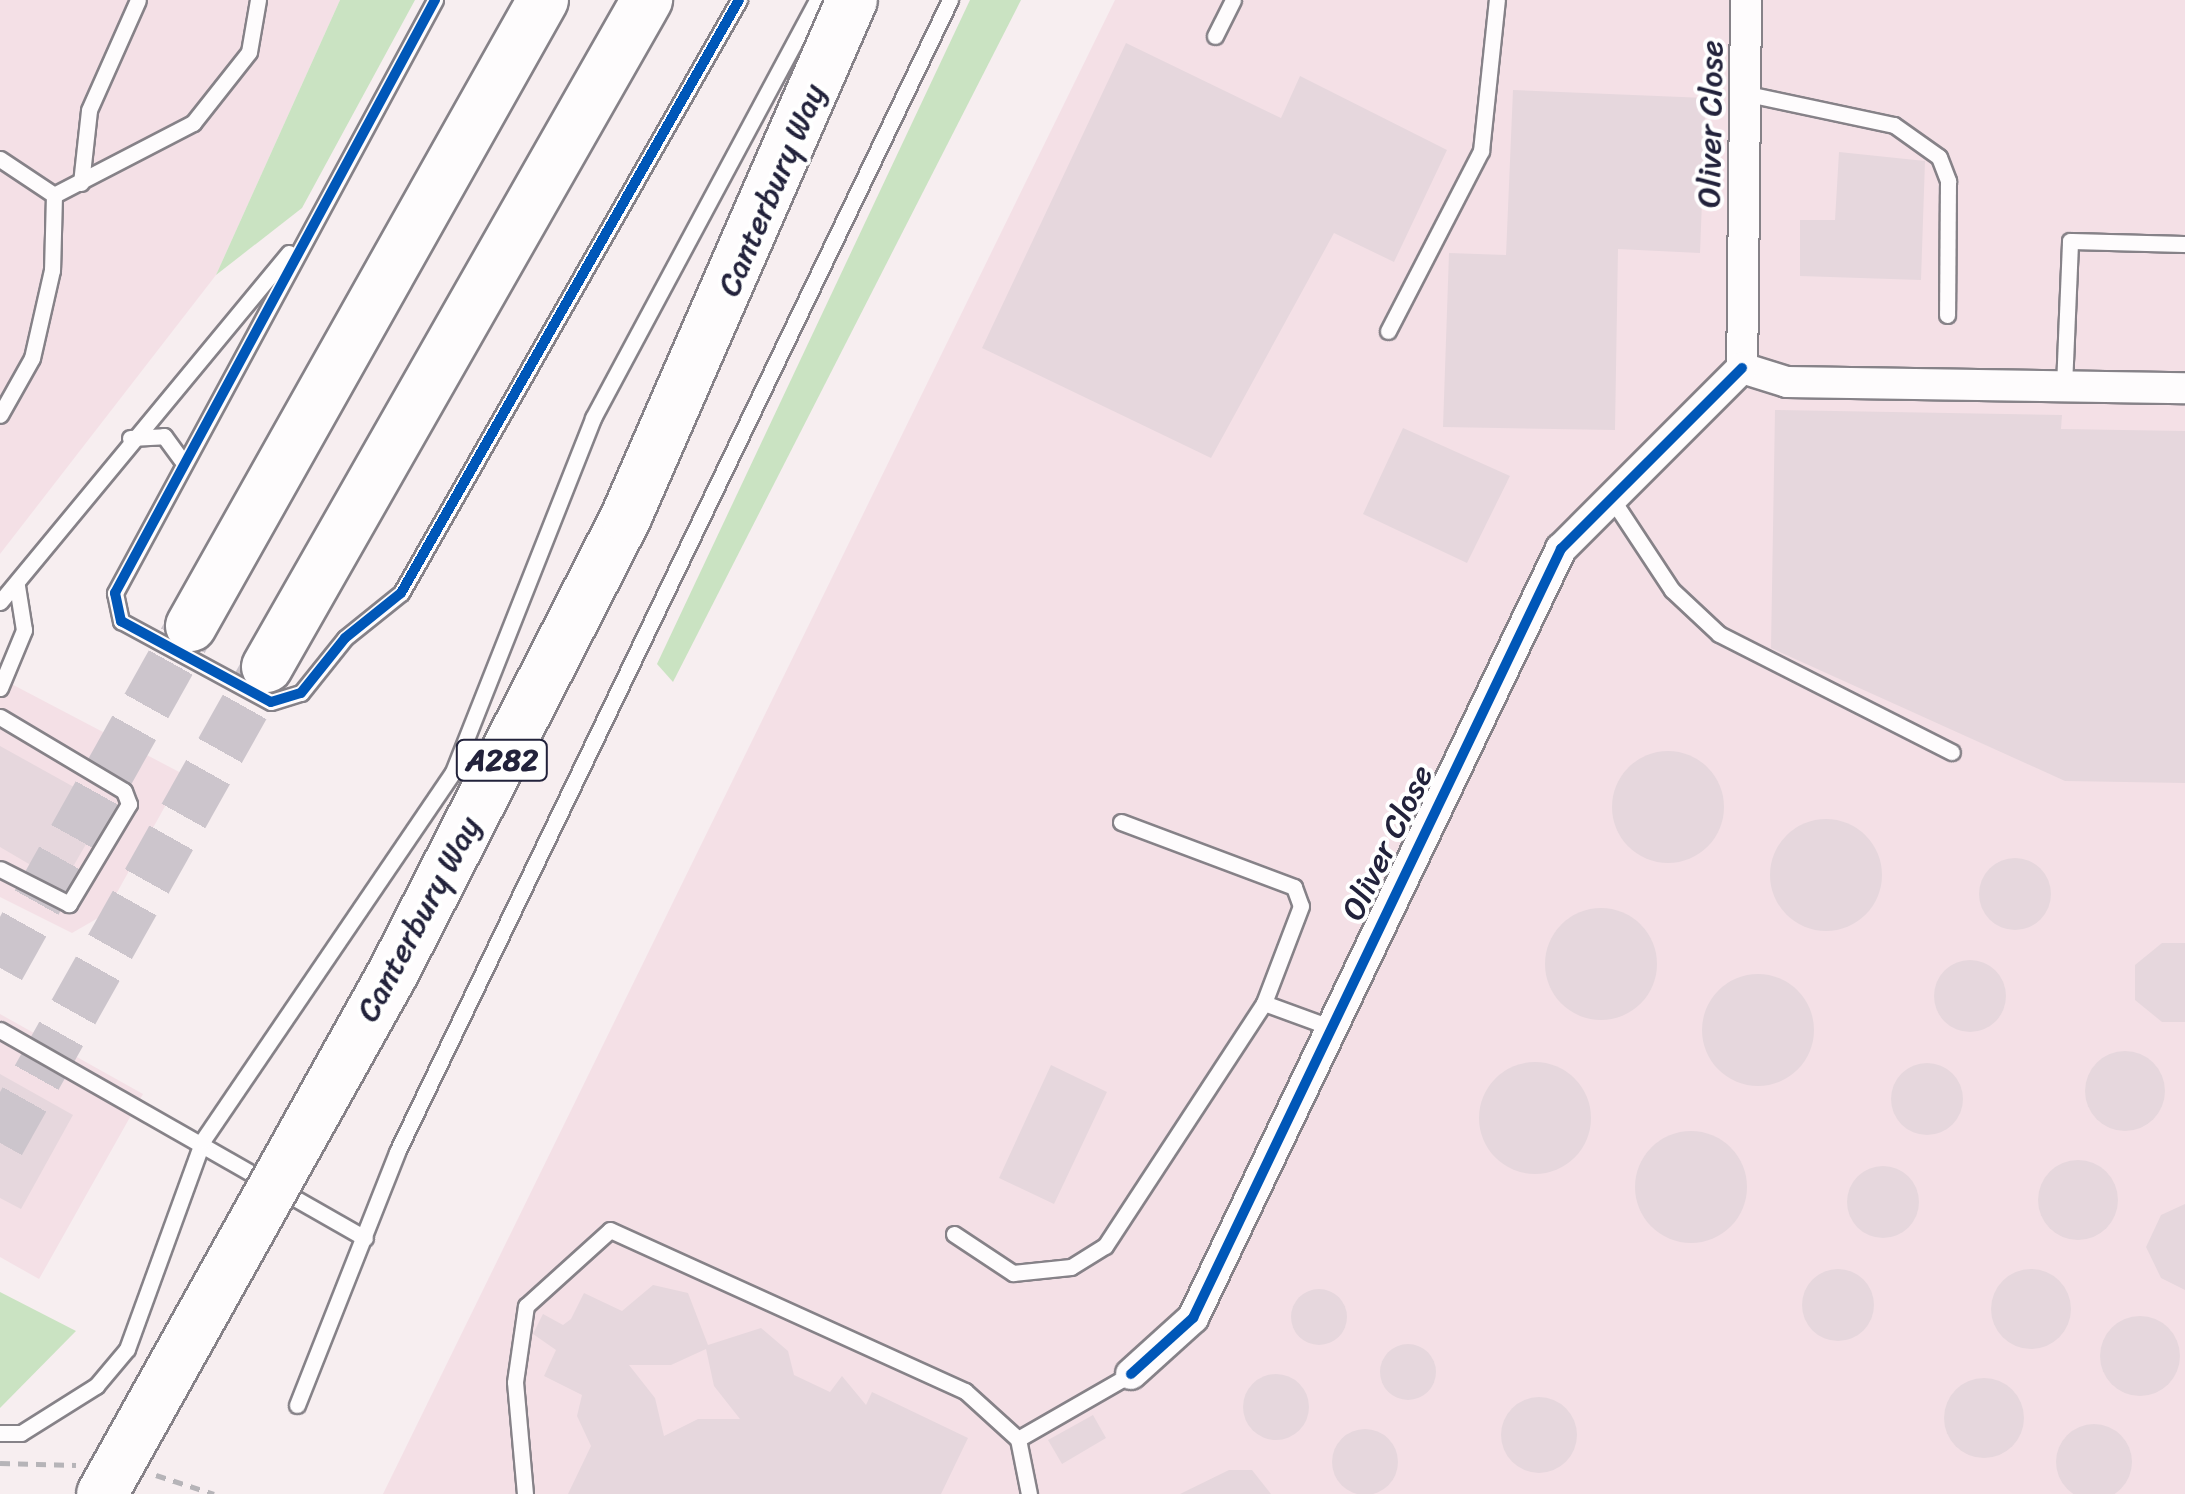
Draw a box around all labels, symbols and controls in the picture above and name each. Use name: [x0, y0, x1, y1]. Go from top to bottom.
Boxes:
street label: Oliver Close: [1690, 40, 1732, 208]
street label: Canterbury Way: [710, 78, 834, 302]
road number: A282: [454, 735, 550, 785]
street label: Oliver Close: [1334, 759, 1442, 927]
street label: Canterbury Way: [349, 810, 489, 1028]

